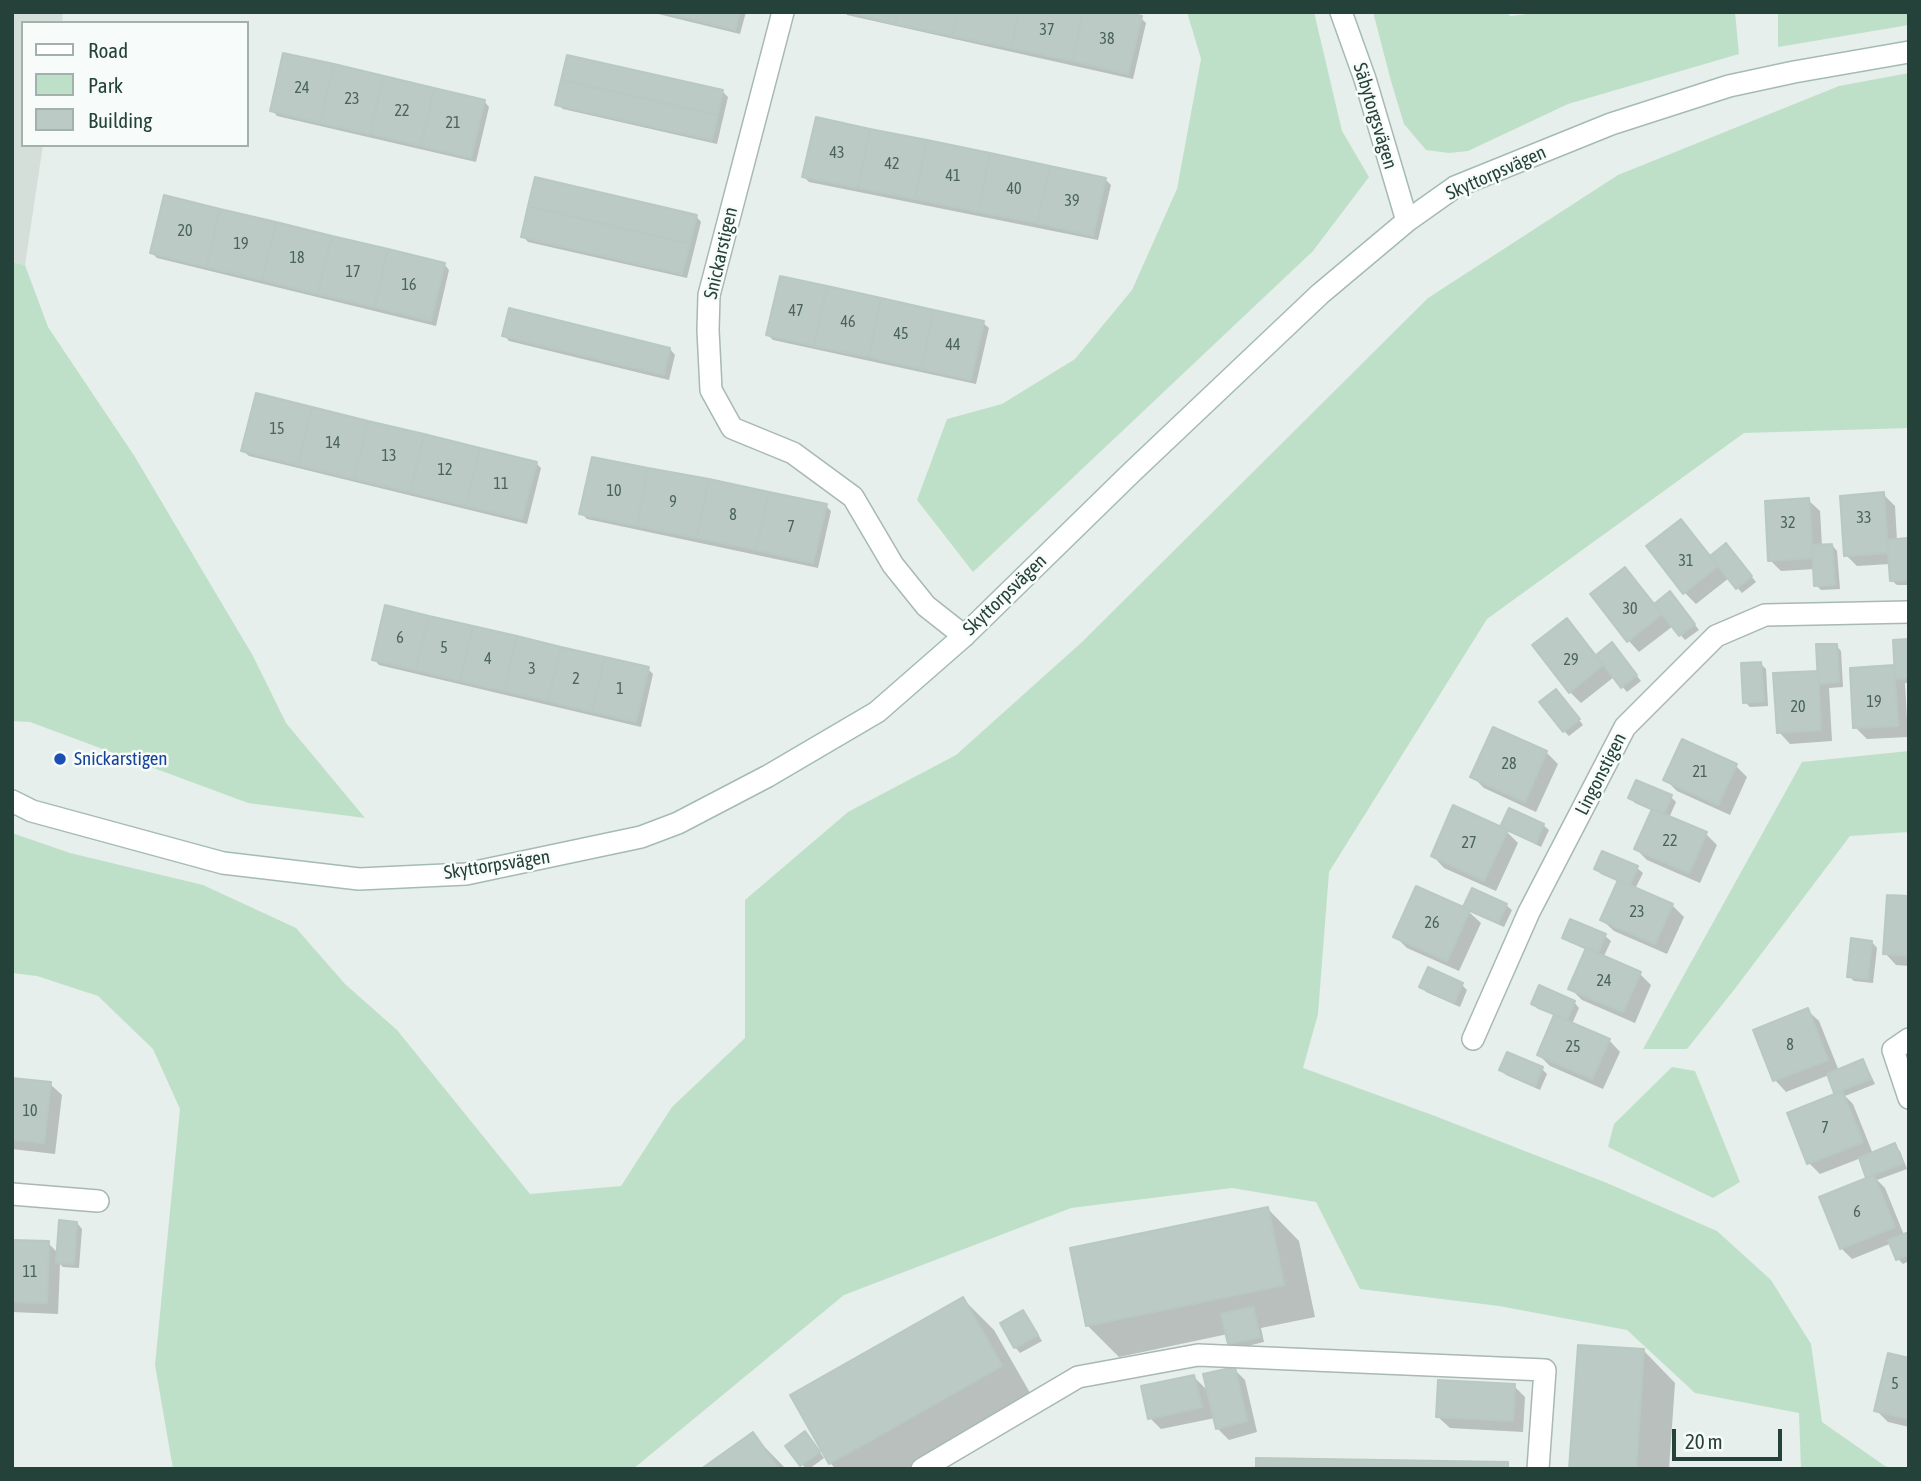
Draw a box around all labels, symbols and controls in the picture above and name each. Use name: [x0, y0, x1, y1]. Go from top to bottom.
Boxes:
house number: 37: [1039, 20, 1055, 40]
legend: [21, 21, 248, 147]
house number: 38: [1099, 29, 1115, 49]
text: Road: [88, 38, 128, 62]
street label: Säbytorgsvägen: [1348, 60, 1402, 172]
text: Park: [88, 73, 123, 97]
house number: 24: [294, 78, 310, 98]
house number: 23: [344, 89, 360, 109]
house number: 22: [394, 101, 410, 121]
text: Building: [88, 108, 152, 132]
house number: 21: [445, 113, 461, 133]
street label: Skyttorpsvägen: [1442, 141, 1550, 205]
house number: 43: [829, 143, 845, 163]
house number: 42: [884, 154, 900, 174]
house number: 41: [945, 166, 961, 186]
house number: 40: [1006, 179, 1022, 199]
house number: 39: [1064, 191, 1080, 211]
street label: Snickarstigen: [699, 205, 743, 301]
house number: 20: [177, 221, 193, 241]
house number: 19: [233, 234, 249, 254]
house number: 18: [289, 248, 305, 268]
house number: 17: [345, 262, 361, 282]
house number: 16: [401, 275, 417, 295]
house number: 47: [788, 301, 804, 321]
house number: 46: [840, 312, 856, 332]
house number: 45: [893, 324, 909, 344]
house number: 44: [945, 335, 961, 355]
house number: 15: [269, 419, 285, 439]
house number: 14: [325, 433, 341, 453]
house number: 13: [381, 446, 397, 466]
house number: 12: [437, 460, 453, 480]
house number: 11: [493, 474, 509, 494]
house number: 10: [606, 481, 622, 501]
house number: 9: [669, 492, 677, 512]
house number: 8: [729, 505, 737, 525]
house number: 33: [1856, 508, 1872, 528]
house number: 32: [1780, 513, 1796, 533]
house number: 7: [787, 517, 795, 537]
street label: Skyttorpsvägen: [958, 550, 1052, 640]
house number: 31: [1678, 551, 1694, 571]
house number: 30: [1622, 599, 1638, 619]
house number: 6: [396, 628, 404, 648]
house number: 5: [440, 638, 448, 658]
house number: 4: [484, 649, 492, 669]
house number: 29: [1563, 650, 1579, 670]
house number: 3: [528, 659, 536, 679]
house number: 2: [572, 669, 580, 689]
house number: 1: [616, 679, 624, 699]
house number: 19: [1866, 692, 1882, 712]
house number: 20: [1790, 697, 1806, 717]
street label: Lingonstigen: [1571, 729, 1631, 819]
place label: Snickarstigen: [74, 748, 168, 770]
marker: Snickarstigen: [52, 751, 68, 767]
house number: 28: [1501, 754, 1517, 774]
house number: 21: [1692, 762, 1708, 782]
house number: 22: [1662, 831, 1678, 851]
house number: 27: [1461, 833, 1477, 853]
street label: Skyttorpsvägen: [442, 845, 552, 885]
house number: 23: [1629, 902, 1645, 922]
house number: 26: [1424, 913, 1440, 933]
house number: 24: [1596, 971, 1612, 991]
house number: 8: [1786, 1035, 1794, 1055]
house number: 25: [1565, 1037, 1581, 1057]
house number: 10: [22, 1101, 38, 1121]
house number: 7: [1821, 1118, 1829, 1138]
house number: 6: [1853, 1202, 1861, 1222]
house number: 11: [22, 1262, 38, 1282]
house number: 5: [1891, 1374, 1899, 1394]
scale bar: [1676, 1414, 1786, 1458]
text: 20 m: [1685, 1429, 1723, 1453]

